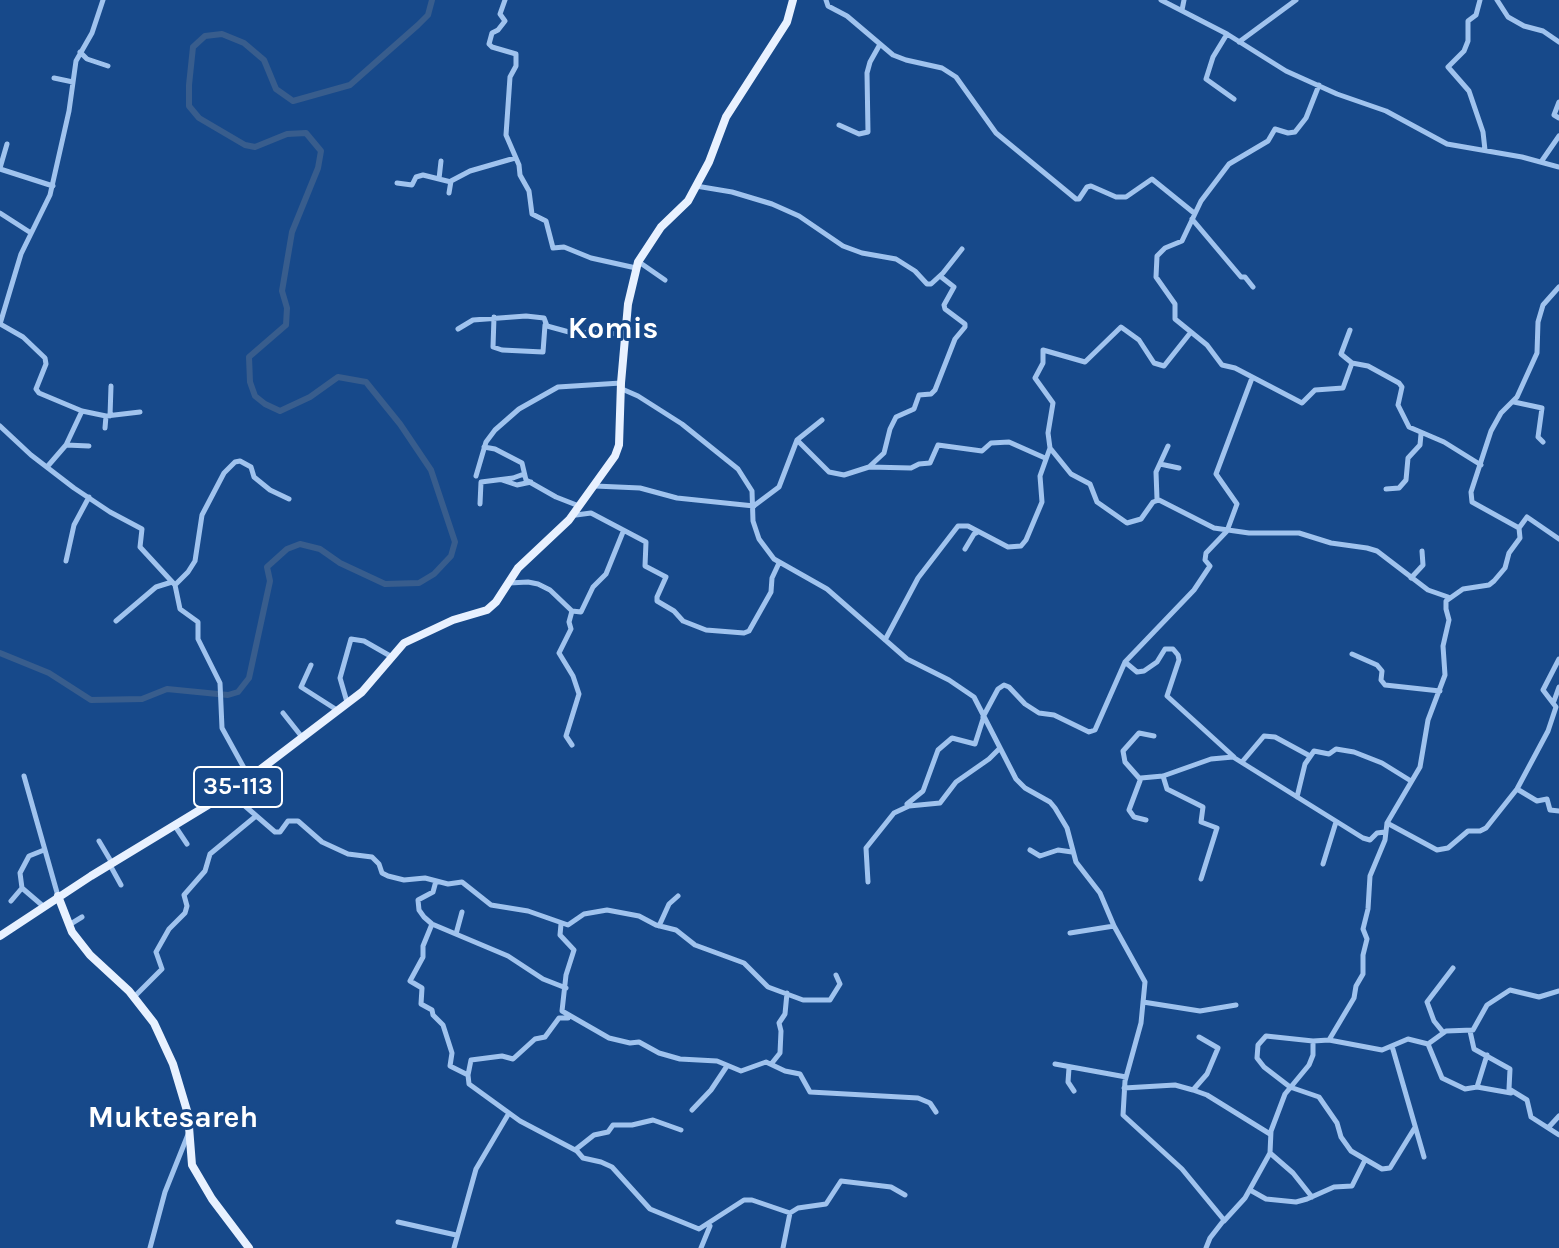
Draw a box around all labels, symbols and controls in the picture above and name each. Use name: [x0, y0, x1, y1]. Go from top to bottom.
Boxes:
district label: Komis: [568, 311, 658, 347]
road number: 35-113: [194, 767, 282, 807]
district label: Muktesareh: [88, 1100, 258, 1136]

